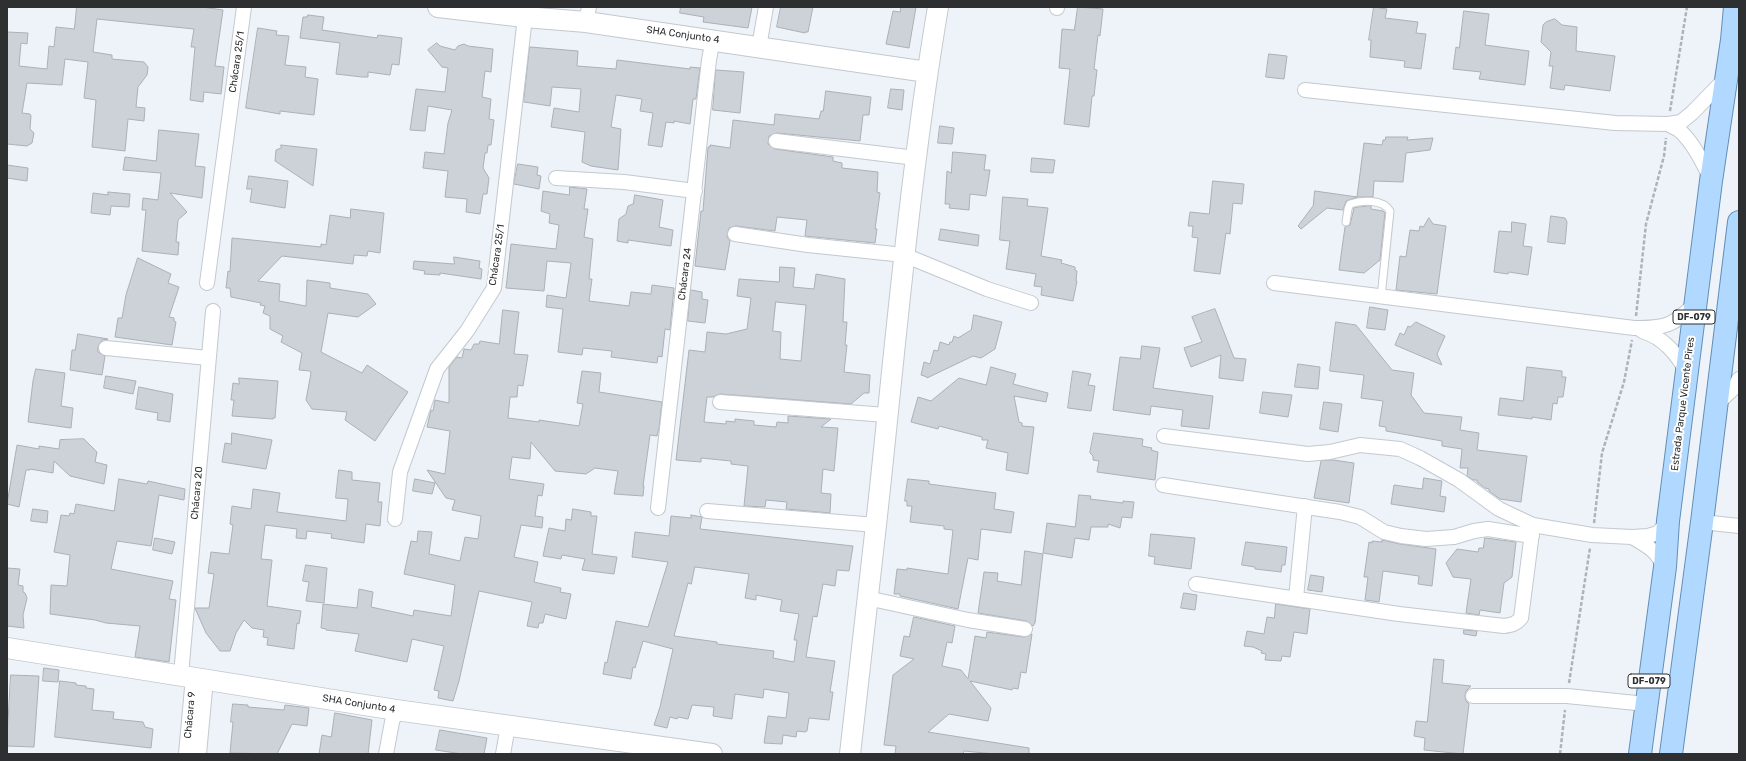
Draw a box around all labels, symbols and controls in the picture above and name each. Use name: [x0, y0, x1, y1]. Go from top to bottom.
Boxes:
street label: SHA Conjunto 4: [646, 24, 720, 46]
street label: Chácara 25/1: [227, 31, 247, 93]
street label: Chácara 25/1: [487, 224, 507, 286]
street label: Chácara 24: [676, 247, 694, 301]
road number: DF-079: [1673, 310, 1715, 324]
street label: Estrada Parque Vicente Pires: [1669, 336, 1697, 472]
street label: Chácara 20: [189, 466, 205, 520]
road number: DF-079: [1628, 674, 1670, 688]
street label: Chácara 9: [182, 691, 198, 739]
street label: SHA Conjunto 4: [322, 692, 396, 716]

